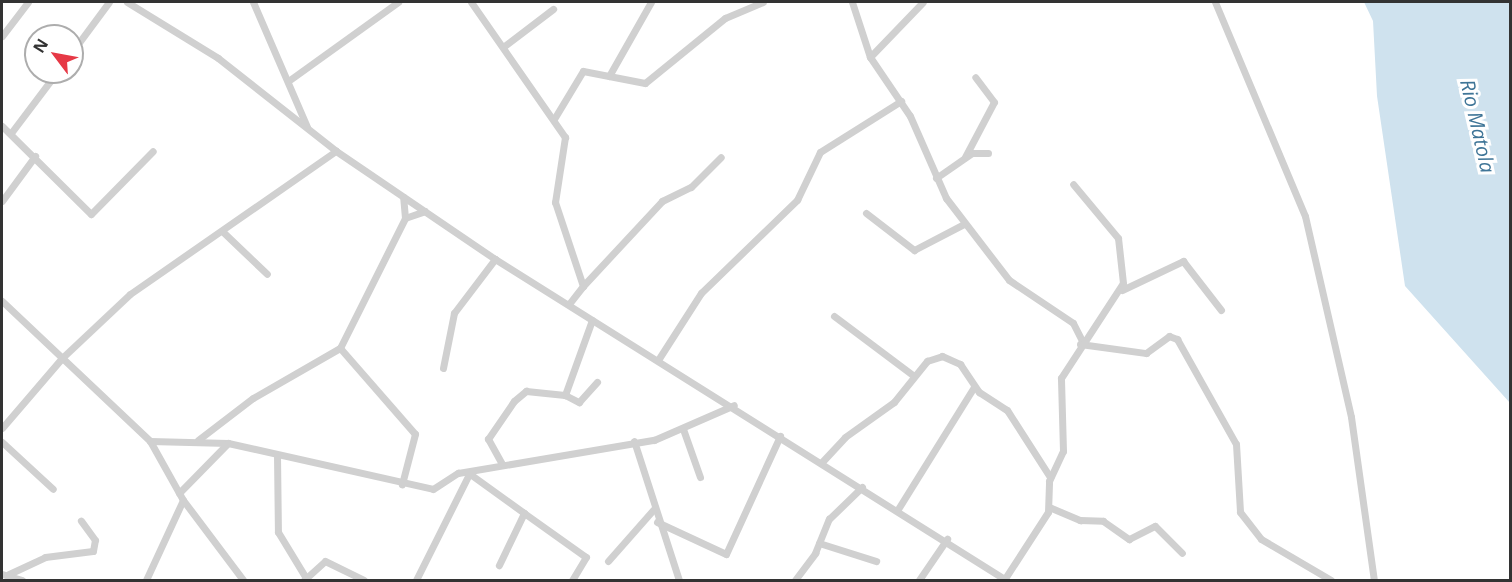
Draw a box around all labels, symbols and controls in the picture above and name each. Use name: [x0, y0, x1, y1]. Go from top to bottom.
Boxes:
north arrow: [24, 24, 84, 84]
text: N: [28, 34, 53, 57]
water label: Rio Matola: [1456, 77, 1500, 175]

